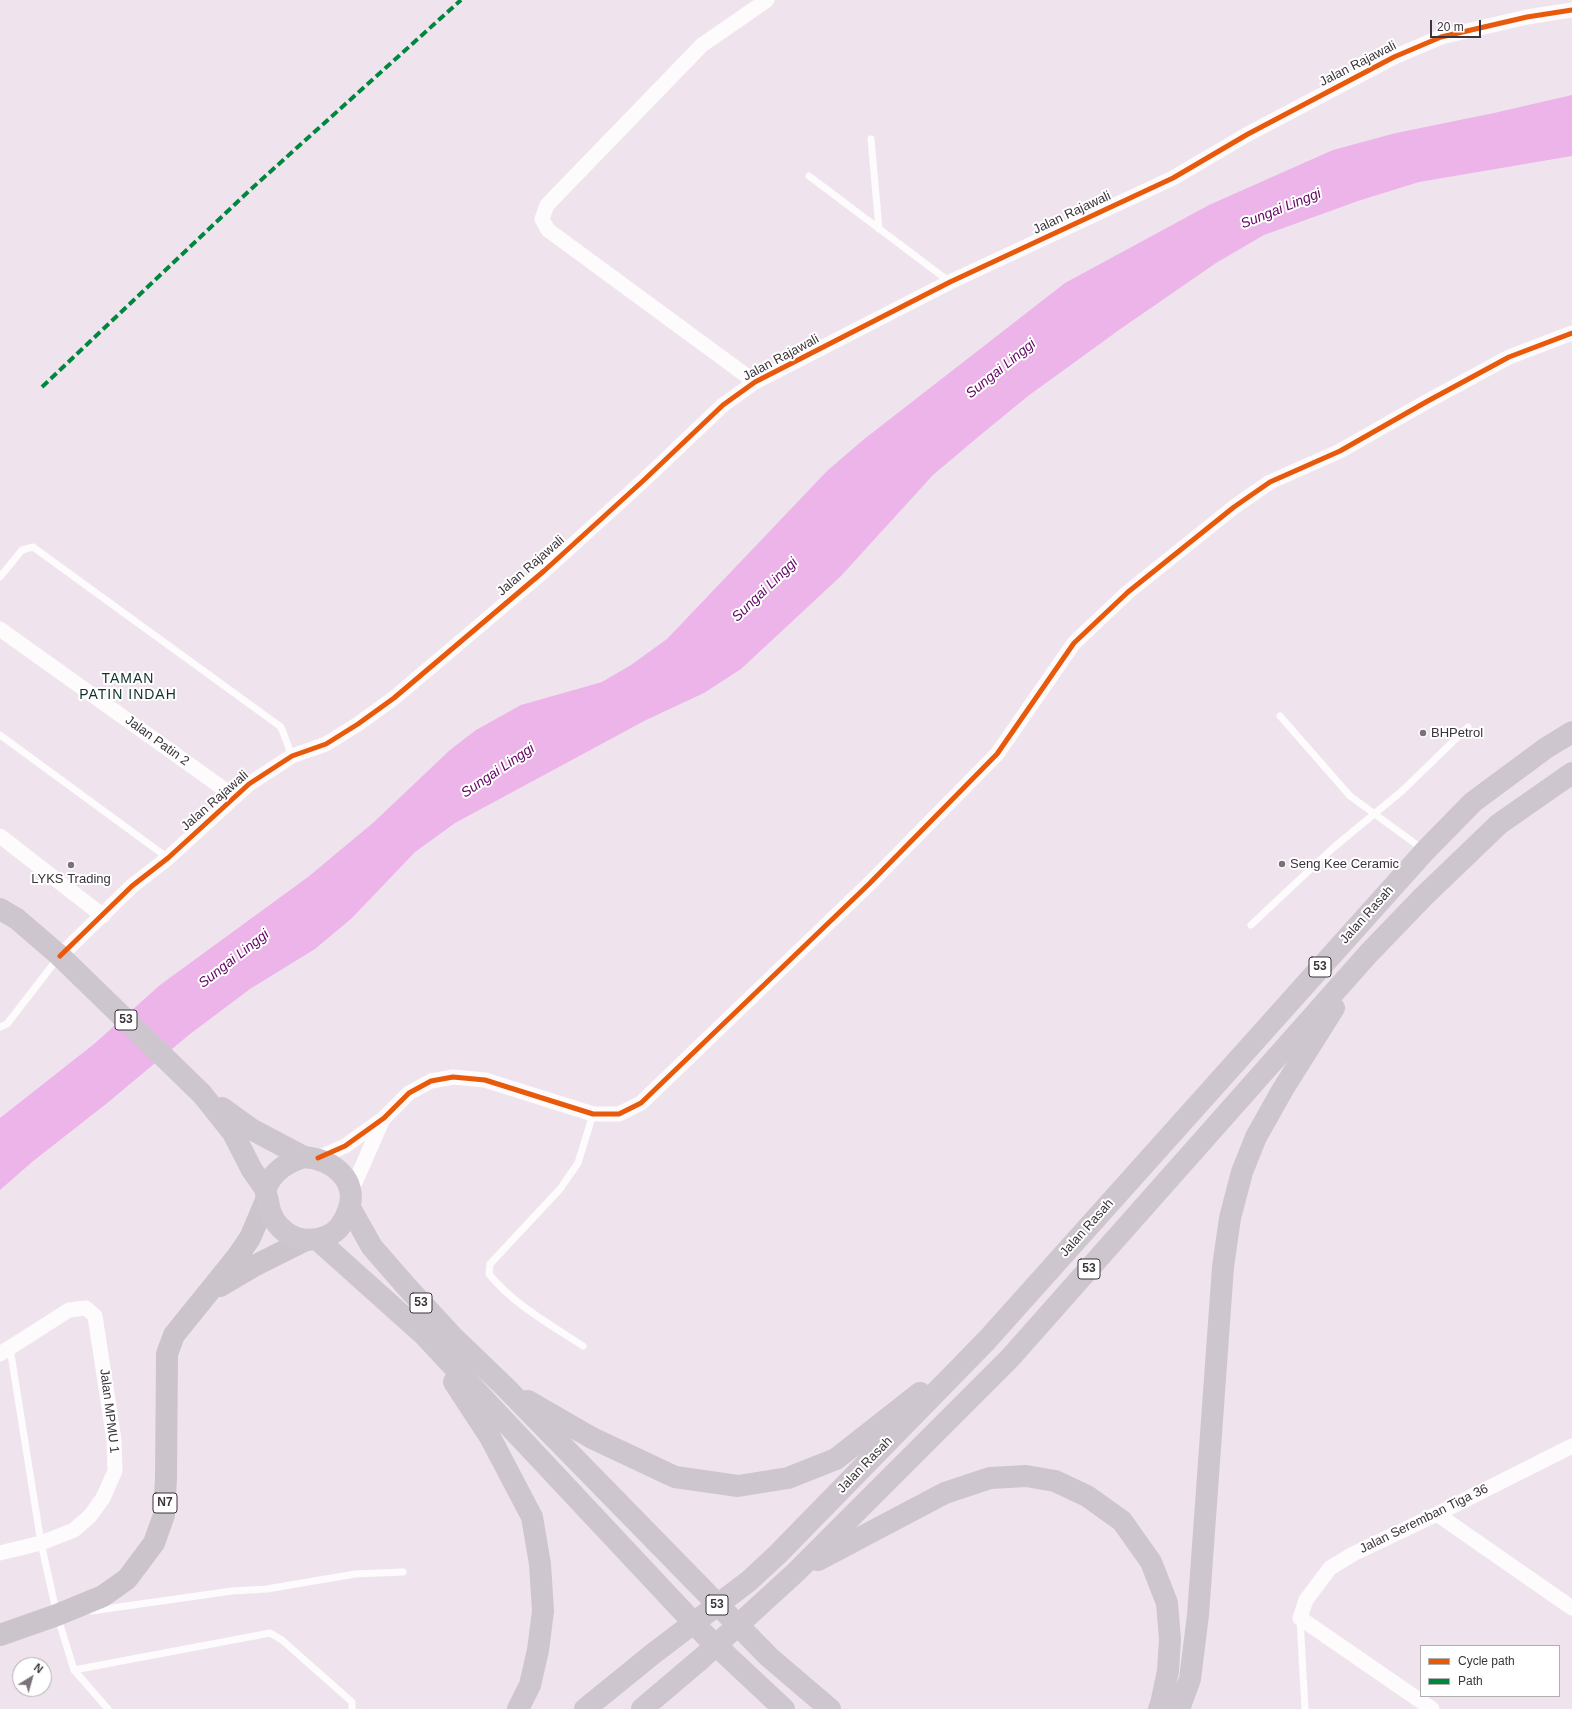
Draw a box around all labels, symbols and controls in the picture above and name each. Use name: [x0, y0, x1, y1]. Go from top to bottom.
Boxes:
scale bar: [1432, 12, 1483, 38]
text: 20 m: [1437, 20, 1464, 34]
street label: Jalan Rajawali: [1317, 38, 1399, 90]
water label: Sungai Linggi: [1239, 185, 1323, 233]
street label: Jalan Rajawali: [1031, 188, 1113, 238]
street label: Jalan Rajawali: [740, 331, 822, 385]
water label: Sungai Linggi: [963, 336, 1039, 402]
street label: Jalan Rajawali: [494, 533, 568, 599]
water label: Sungai Linggi: [729, 554, 801, 626]
district label: TAMAN PATIN INDAH: [79, 671, 177, 704]
street label: Jalan Patin 2: [122, 713, 192, 769]
place label: BHPetrol: [1431, 725, 1483, 741]
marker: BHPetrol: [1418, 728, 1428, 738]
water label: Sungai Linggi: [458, 740, 538, 802]
street label: Jalan Rajawali: [178, 768, 252, 834]
place label: Seng Kee Ceramic: [1290, 856, 1399, 872]
marker: Seng Kee Ceramic: [1277, 859, 1287, 869]
marker: LYKS Trading: [66, 860, 76, 870]
place label: LYKS Trading: [31, 871, 111, 887]
street label: Jalan Rasah: [1337, 883, 1397, 947]
water label: Sungai Linggi: [195, 926, 273, 992]
road number: 53: [1309, 957, 1331, 977]
road number: 53: [115, 1010, 137, 1030]
street label: Jalan Rasah: [1057, 1196, 1117, 1260]
road number: 53: [1078, 1259, 1100, 1279]
road number: 53: [410, 1293, 432, 1313]
street label: Jalan MPMU 1: [96, 1368, 122, 1454]
street label: Jalan Rasah: [834, 1434, 896, 1496]
street label: Jalan Seremban Tiga 36: [1357, 1481, 1491, 1557]
road number: N7: [153, 1493, 177, 1513]
road number: 53: [706, 1595, 728, 1615]
legend: [1420, 1645, 1560, 1697]
text: Cycle path: [1458, 1654, 1515, 1668]
north arrow: [12, 1657, 52, 1697]
text: N: [32, 1661, 45, 1675]
text: Path: [1458, 1674, 1483, 1688]

